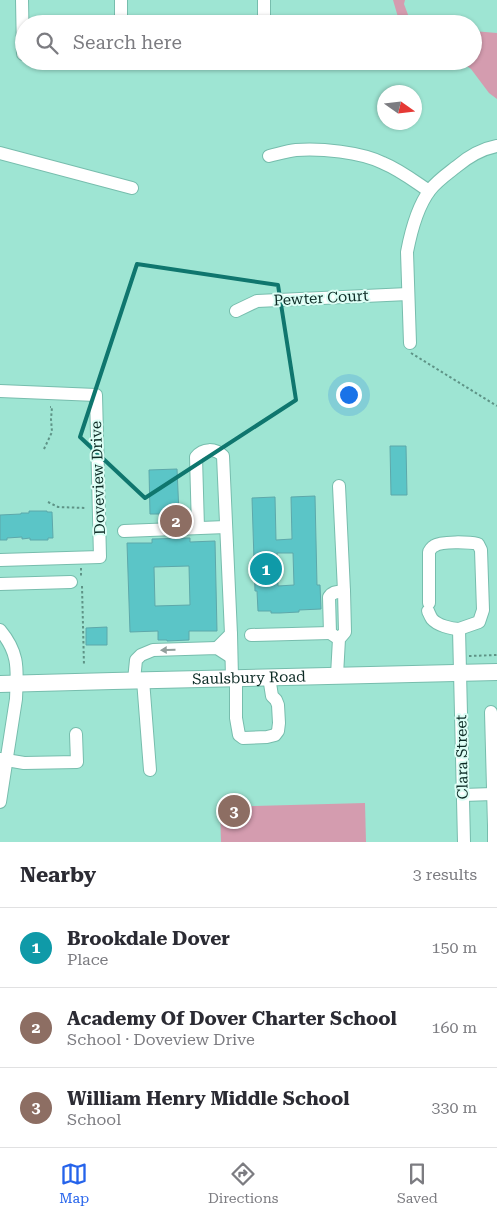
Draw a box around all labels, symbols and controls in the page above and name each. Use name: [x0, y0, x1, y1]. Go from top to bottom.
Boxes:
search box: [15, 15, 482, 70]
icon: search: [33, 29, 61, 57]
text: Search here: [73, 31, 182, 54]
north arrow: [377, 85, 422, 130]
street label: Pewter Court: [273, 286, 369, 309]
your location: [336, 382, 362, 408]
street label: Doveview Drive: [87, 421, 109, 535]
pin: 2: [160, 502, 192, 540]
pin: 1: [250, 550, 282, 588]
one-way arrow: [160, 646, 176, 654]
street label: Saulsbury Road: [192, 667, 306, 688]
street label: Clara Street: [452, 714, 472, 799]
pin: 3: [218, 792, 250, 830]
text: Nearby: [20, 863, 96, 887]
text: 3 results: [413, 865, 477, 884]
text: Brookdale Dover: [67, 927, 230, 950]
text: 1: [32, 938, 40, 957]
text: 150 m: [431, 938, 477, 957]
text: Place: [67, 950, 108, 969]
text: Academy Of Dover Charter School: [67, 1007, 397, 1030]
text: 2: [32, 1018, 40, 1037]
text: 160 m: [431, 1018, 477, 1037]
text: School · Doveview Drive: [67, 1030, 255, 1049]
text: William Henry Middle School: [67, 1087, 349, 1110]
text: 3: [32, 1098, 40, 1117]
text: 330 m: [431, 1098, 477, 1117]
text: School: [67, 1110, 121, 1129]
tab: Map: [59, 1160, 89, 1206]
tab: Directions: [208, 1160, 278, 1206]
tab: Saved: [397, 1160, 438, 1206]

